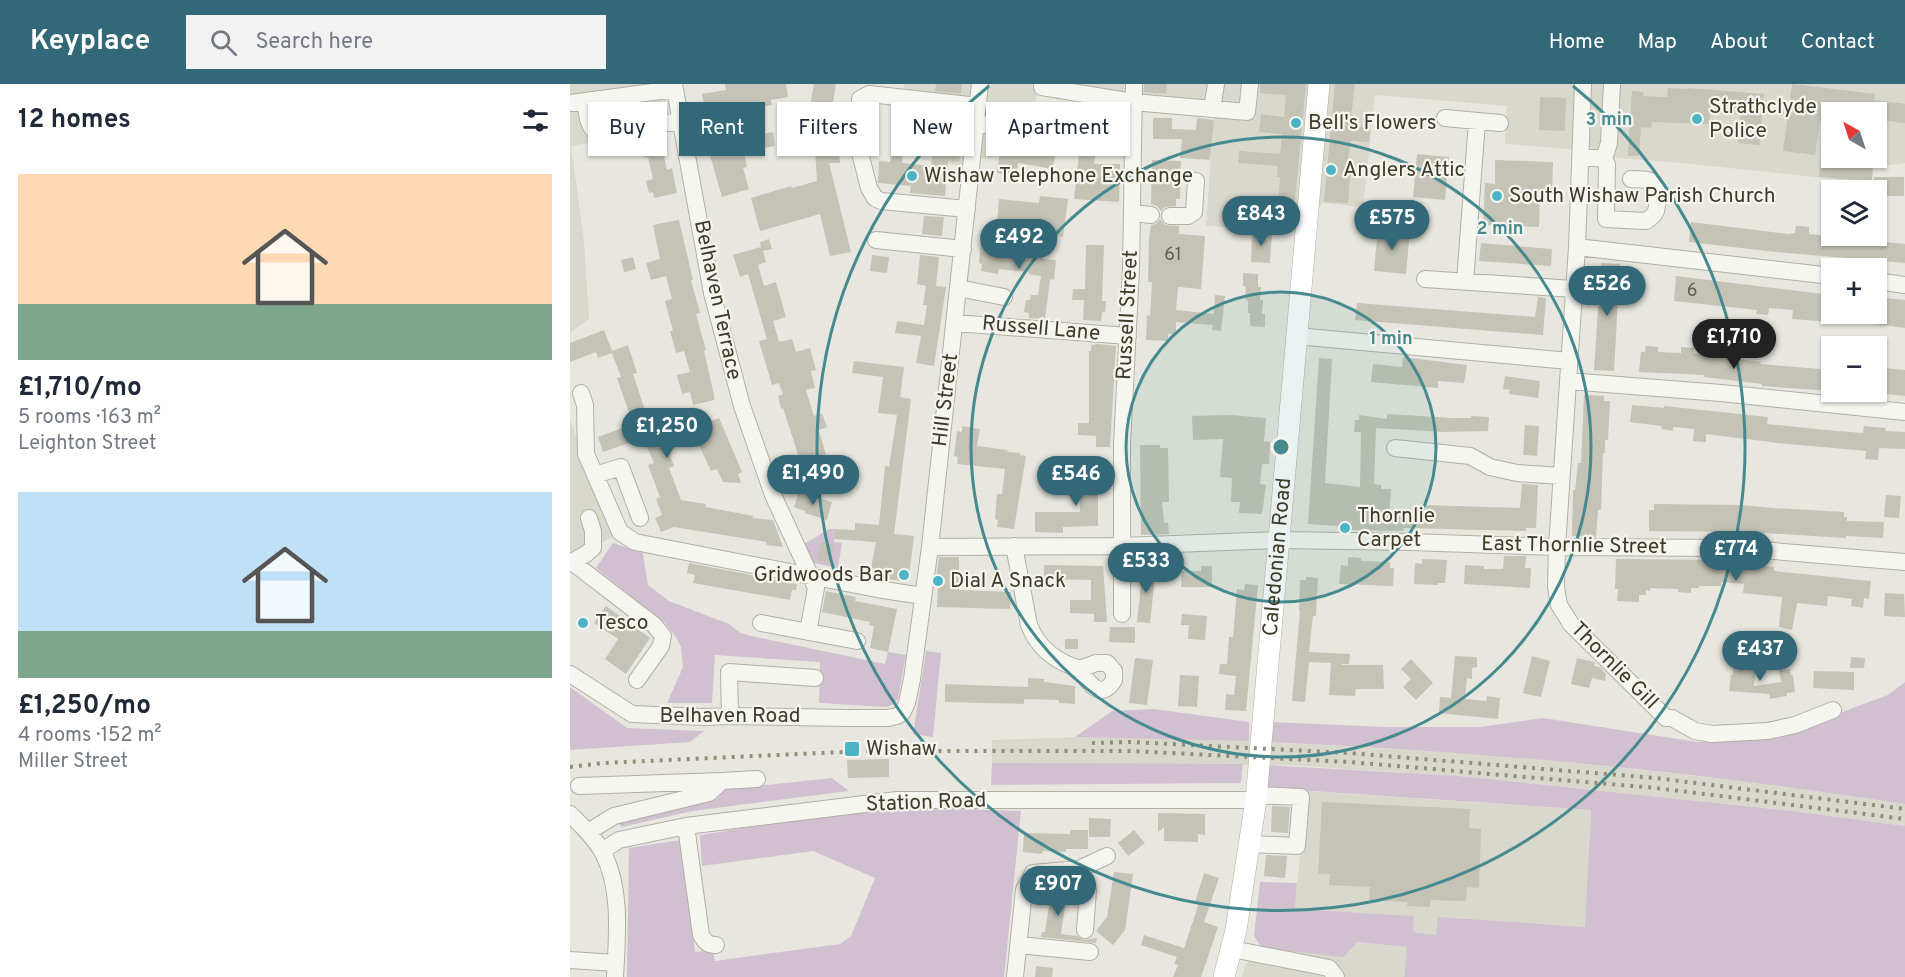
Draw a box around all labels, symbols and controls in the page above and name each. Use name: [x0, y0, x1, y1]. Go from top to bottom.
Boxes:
search box: [186, 15, 606, 69]
text: Keyplace: [30, 24, 150, 60]
icon: search: [207, 26, 240, 59]
text: Search here: [255, 29, 373, 56]
text: Home: [1549, 29, 1605, 56]
text: Map: [1638, 29, 1677, 56]
text: About: [1710, 29, 1768, 56]
text: Contact: [1801, 29, 1875, 56]
place label: Strathclyde Police: [1709, 94, 1817, 145]
chip: Buy: [588, 102, 667, 156]
chip: Rent: [679, 102, 765, 156]
chip: Filters: [777, 102, 879, 156]
chip: New: [891, 102, 974, 156]
chip: Apartment: [986, 102, 1130, 156]
north arrow: [1821, 102, 1887, 168]
map controls: [1821, 102, 1887, 402]
text: 12 homes: [18, 104, 131, 137]
icon: filters: [519, 104, 552, 137]
text: 3 min: [1586, 109, 1632, 132]
place label: Bell's Flowers: [1308, 110, 1436, 137]
marker: Strathclyde Police: [1690, 112, 1704, 126]
marker: Bell's Flowers: [1289, 116, 1303, 130]
place label: Anglers Attic: [1343, 157, 1465, 184]
place label: Wishaw Telephone Exchange: [924, 163, 1193, 190]
marker: Anglers Attic: [1324, 163, 1338, 177]
marker: Wishaw Telephone Exchange: [905, 169, 919, 183]
button: layers: [1821, 180, 1887, 246]
place label: South Wishaw Parish Church: [1509, 183, 1776, 210]
marker: South Wishaw Parish Church: [1490, 189, 1504, 203]
pin: £843: [1225, 196, 1297, 247]
pin: £575: [1356, 200, 1428, 251]
text: £843: [1236, 202, 1286, 228]
text: £575: [1368, 206, 1416, 232]
icon: home: [231, 213, 339, 321]
street label: Belhaven Terrace: [687, 218, 747, 382]
text: 2 min: [1476, 218, 1524, 241]
pin: £492: [983, 219, 1055, 270]
text: £492: [994, 225, 1044, 251]
house number: 61: [1164, 244, 1182, 267]
street label: Russell Street: [1111, 249, 1145, 381]
button: +: [1821, 258, 1887, 324]
pin: £526: [1571, 266, 1643, 317]
text: £526: [1583, 272, 1631, 298]
house number: 6: [1687, 280, 1697, 303]
street label: Russell Lane: [981, 310, 1101, 348]
pin: £1,710: [1685, 319, 1783, 370]
text: £1,710: [1706, 325, 1762, 351]
text: 1 min: [1369, 328, 1413, 351]
button: −: [1821, 336, 1887, 402]
street label: Hill Street: [927, 352, 965, 448]
text: £1,710/mo: [18, 372, 142, 405]
text: 5 rooms · 163 m²: [18, 405, 161, 431]
pin: £1,250: [618, 408, 716, 459]
text: £1,250: [636, 414, 698, 440]
text: Leighton Street: [18, 431, 157, 457]
centre of rings: [1271, 437, 1291, 457]
pin: £1,490: [764, 455, 862, 506]
pin: £546: [1040, 456, 1112, 507]
text: £1,490: [781, 461, 845, 487]
text: £546: [1051, 462, 1101, 488]
street label: Caledonian Road: [1257, 476, 1298, 637]
place label: Thornlie Carpet: [1357, 503, 1435, 554]
marker: Thornlie Carpet: [1338, 521, 1352, 535]
icon: home: [231, 531, 339, 639]
street label: East Thornlie Street: [1481, 531, 1667, 561]
pin: £774: [1700, 531, 1772, 582]
text: £774: [1714, 537, 1758, 563]
pin: £533: [1110, 543, 1182, 594]
text: £533: [1122, 549, 1170, 575]
place label: Gridwoods Bar: [753, 562, 892, 589]
marker: Gridwoods Bar: [897, 568, 911, 582]
place label: Dial A Snack: [950, 568, 1066, 595]
marker: Dial A Snack: [931, 574, 945, 588]
place label: Tesco: [595, 610, 648, 637]
marker: Tesco: [576, 616, 590, 630]
street label: Thornlie Gill: [1564, 616, 1664, 716]
pin: £437: [1724, 631, 1796, 682]
text: £437: [1736, 637, 1784, 663]
text: £1,250/mo: [18, 690, 151, 723]
street label: Belhaven Road: [659, 703, 801, 730]
text: 4 rooms · 152 m²: [18, 723, 162, 749]
place label: Wishaw: [866, 736, 937, 763]
marker: Wishaw: [843, 740, 861, 758]
text: Miller Street: [18, 749, 128, 775]
street label: Station Road: [865, 787, 987, 819]
pin: £907: [1022, 866, 1094, 917]
text: £907: [1034, 872, 1082, 898]

